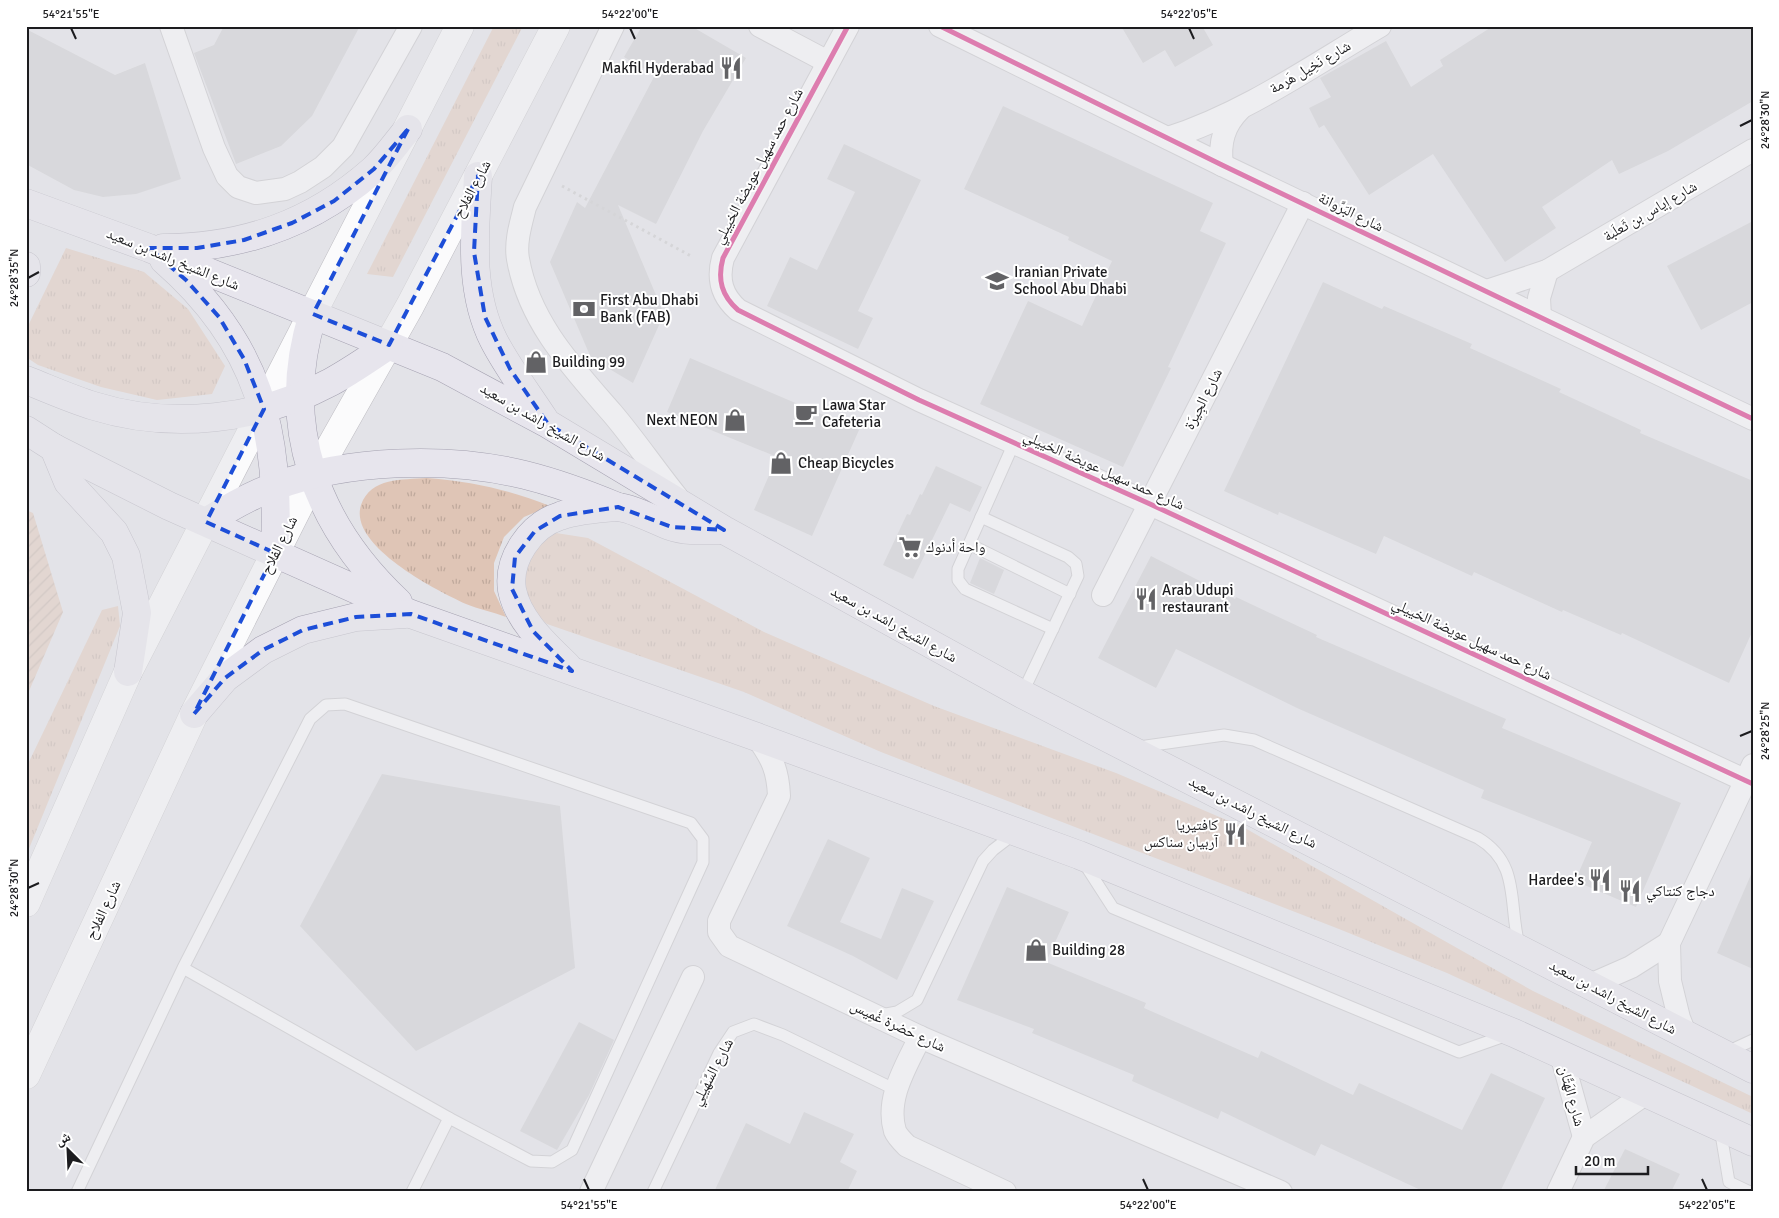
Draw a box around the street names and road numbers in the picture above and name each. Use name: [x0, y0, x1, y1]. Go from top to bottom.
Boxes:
street label: شارع نَخِيل هَرمة: [1266, 36, 1354, 98]
street label: شارع حمد سهيل عويضة الخييلي: [709, 85, 809, 248]
street label: شارع الفلاح: [449, 157, 496, 222]
street label: شارع إياس بن ثَعلَبة: [1600, 177, 1701, 246]
street label: شارع البَرَّوانة: [1315, 188, 1387, 236]
street label: شارع الشيخ راشد بن سعيد: [104, 224, 242, 295]
street label: شارع الجِيرَة: [1180, 365, 1228, 433]
street label: شارع الشيخ راشد بن سعيد: [477, 379, 609, 466]
street label: شارع حمد سهيل عويضة الخييلي: [1020, 426, 1187, 516]
street label: شارع الفلاح: [257, 513, 302, 578]
street label: شارع الشيخ راشد بن سعيد: [827, 582, 960, 667]
street label: شارع حمد سهيل عويضة الخييلي: [1388, 594, 1555, 687]
street label: شارع الشيخ راشد بن سعيد: [1185, 772, 1320, 853]
street label: شارع الفلاح: [82, 878, 125, 943]
street label: شارع الشيخ راشد بن سعيد: [1546, 956, 1680, 1039]
street label: شارع حَضرة غُمِيس: [847, 996, 949, 1057]
street label: شارع السِّهَيلِي: [687, 1035, 740, 1110]
street label: شارع الهَتَّان: [1554, 1064, 1589, 1129]

